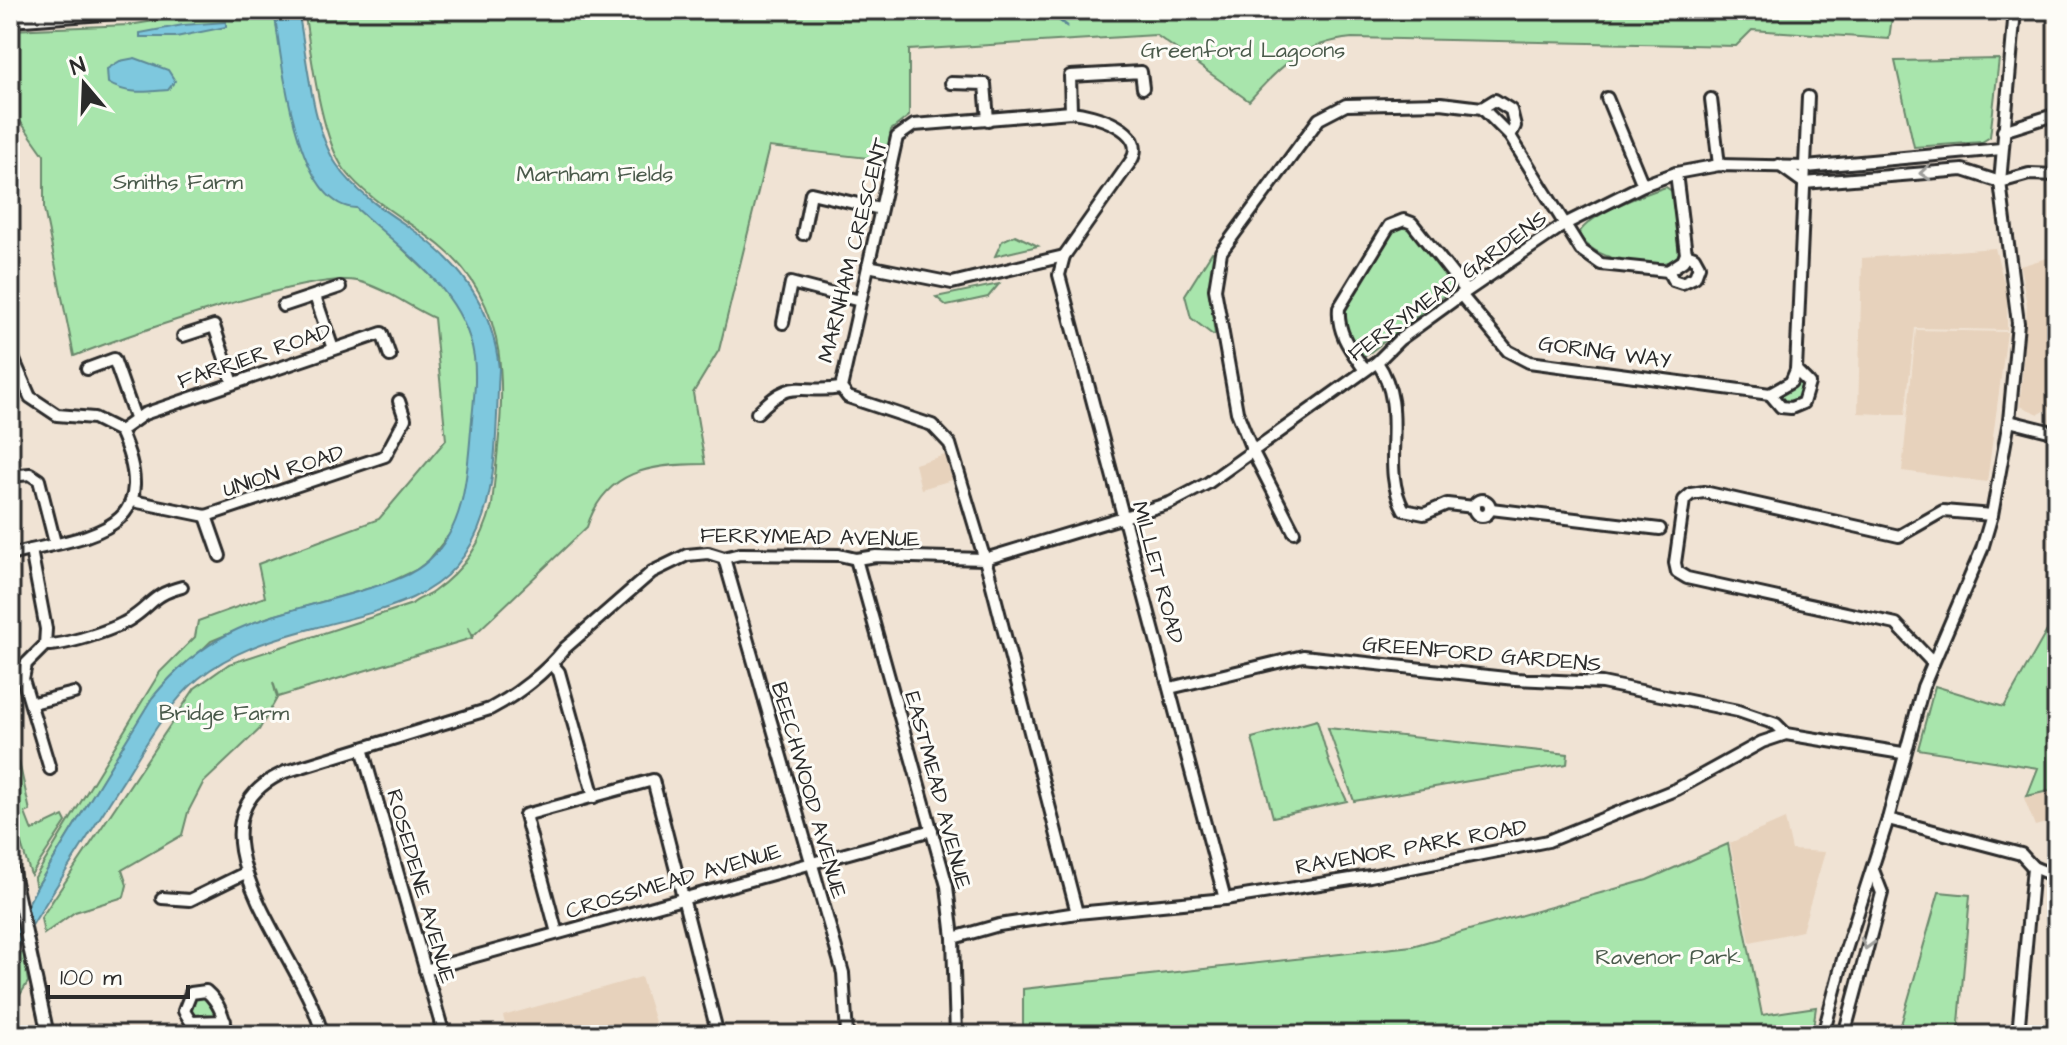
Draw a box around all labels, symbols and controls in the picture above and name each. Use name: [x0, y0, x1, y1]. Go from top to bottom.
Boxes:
park label: Greenford Lagoons: [1141, 35, 1345, 67]
north arrow: [44, 44, 124, 124]
text: N: [66, 50, 90, 83]
street label: MARNHAM CRESCENT: [811, 134, 896, 366]
park label: Marnham Fields: [517, 159, 673, 190]
one-way arrow: [1918, 164, 1931, 181]
park label: Smiths Farm: [113, 167, 243, 198]
street label: FERRYMEAD GARDENS: [1342, 203, 1554, 369]
street label: FARRIER ROAD: [174, 316, 335, 397]
street label: GORING WAY: [1537, 328, 1673, 377]
street label: UNION ROAD: [219, 437, 348, 506]
street label: MILLET ROAD: [1124, 498, 1191, 647]
street label: FERRYMEAD AVENUE: [700, 520, 920, 555]
street label: GREENFORD GARDENS: [1361, 629, 1603, 680]
street label: BEECHWOOD AVENUE: [763, 679, 854, 902]
street label: EASTMEAD AVENUE: [896, 688, 979, 893]
park label: Bridge Farm: [159, 698, 289, 730]
street label: ROSEDENE AVENUE: [378, 786, 463, 987]
street label: RAVENOR PARK ROAD: [1293, 812, 1529, 883]
street label: CROSSMEAD AVENUE: [562, 836, 785, 927]
one-way arrow: [1860, 937, 1876, 951]
park label: Ravenor Park: [1595, 942, 1741, 973]
scale bar: [48, 949, 188, 999]
text: 100 m: [60, 961, 122, 995]

